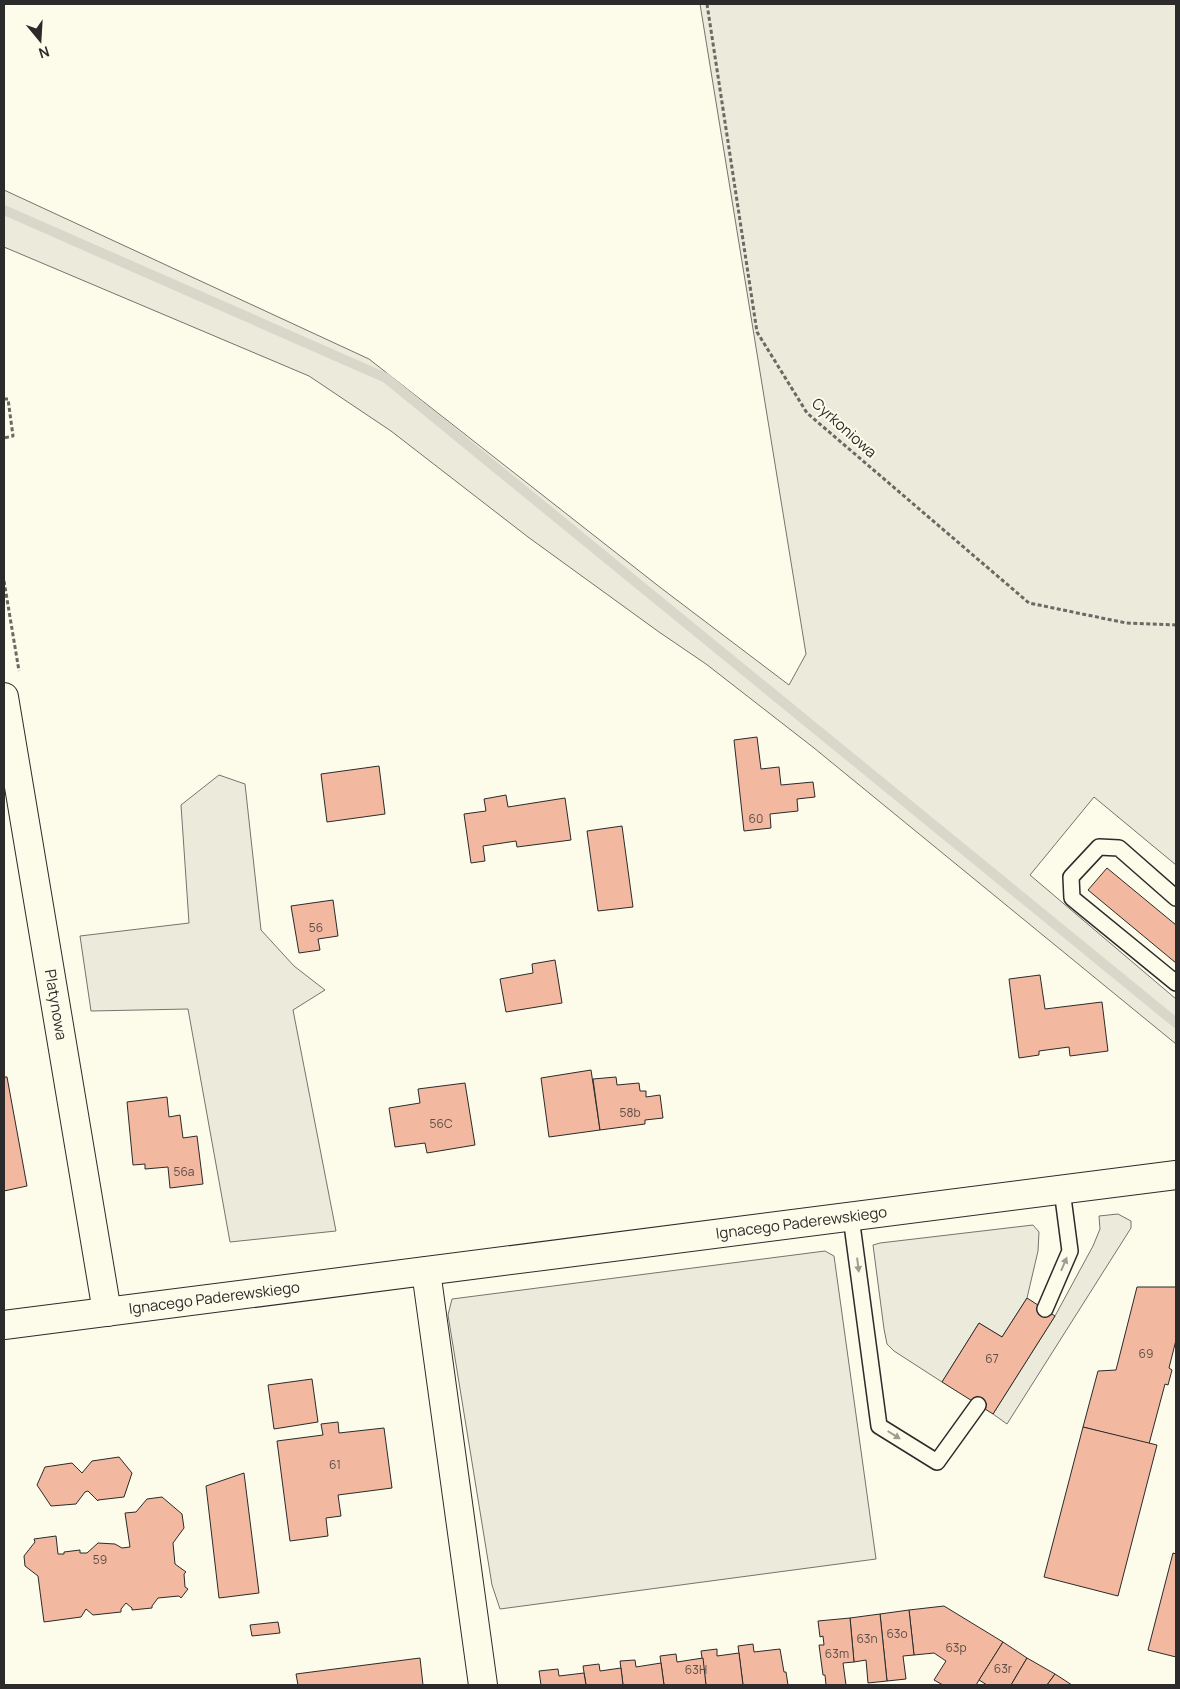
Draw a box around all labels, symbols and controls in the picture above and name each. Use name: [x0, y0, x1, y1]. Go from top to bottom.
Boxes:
north arrow: [15, 15, 65, 65]
text: N: [36, 42, 52, 63]
street label: Cyrkoniowa: [807, 393, 881, 462]
house number: 60: [749, 810, 763, 827]
house number: 56: [309, 919, 323, 936]
street label: Platynowa: [40, 968, 72, 1042]
house number: 58b: [619, 1104, 641, 1121]
house number: 56C: [430, 1115, 453, 1132]
house number: 56a: [173, 1163, 195, 1180]
street label: Ignacego Paderewskiego: [715, 1201, 888, 1244]
one-way arrow: [1060, 1256, 1068, 1271]
one-way arrow: [854, 1258, 862, 1274]
street label: Ignacego Paderewskiego: [127, 1276, 301, 1319]
house number: 69: [1139, 1345, 1153, 1362]
house number: 67: [985, 1350, 999, 1367]
one-way arrow: [888, 1431, 901, 1440]
house number: 61: [329, 1456, 341, 1473]
house number: 59: [93, 1551, 107, 1568]
house number: 63o: [886, 1625, 908, 1642]
house number: 63n: [856, 1630, 878, 1647]
house number: 63p: [945, 1639, 967, 1656]
house number: 63m: [825, 1645, 849, 1662]
house number: 63r: [994, 1660, 1013, 1677]
house number: 63H: [685, 1661, 707, 1678]

